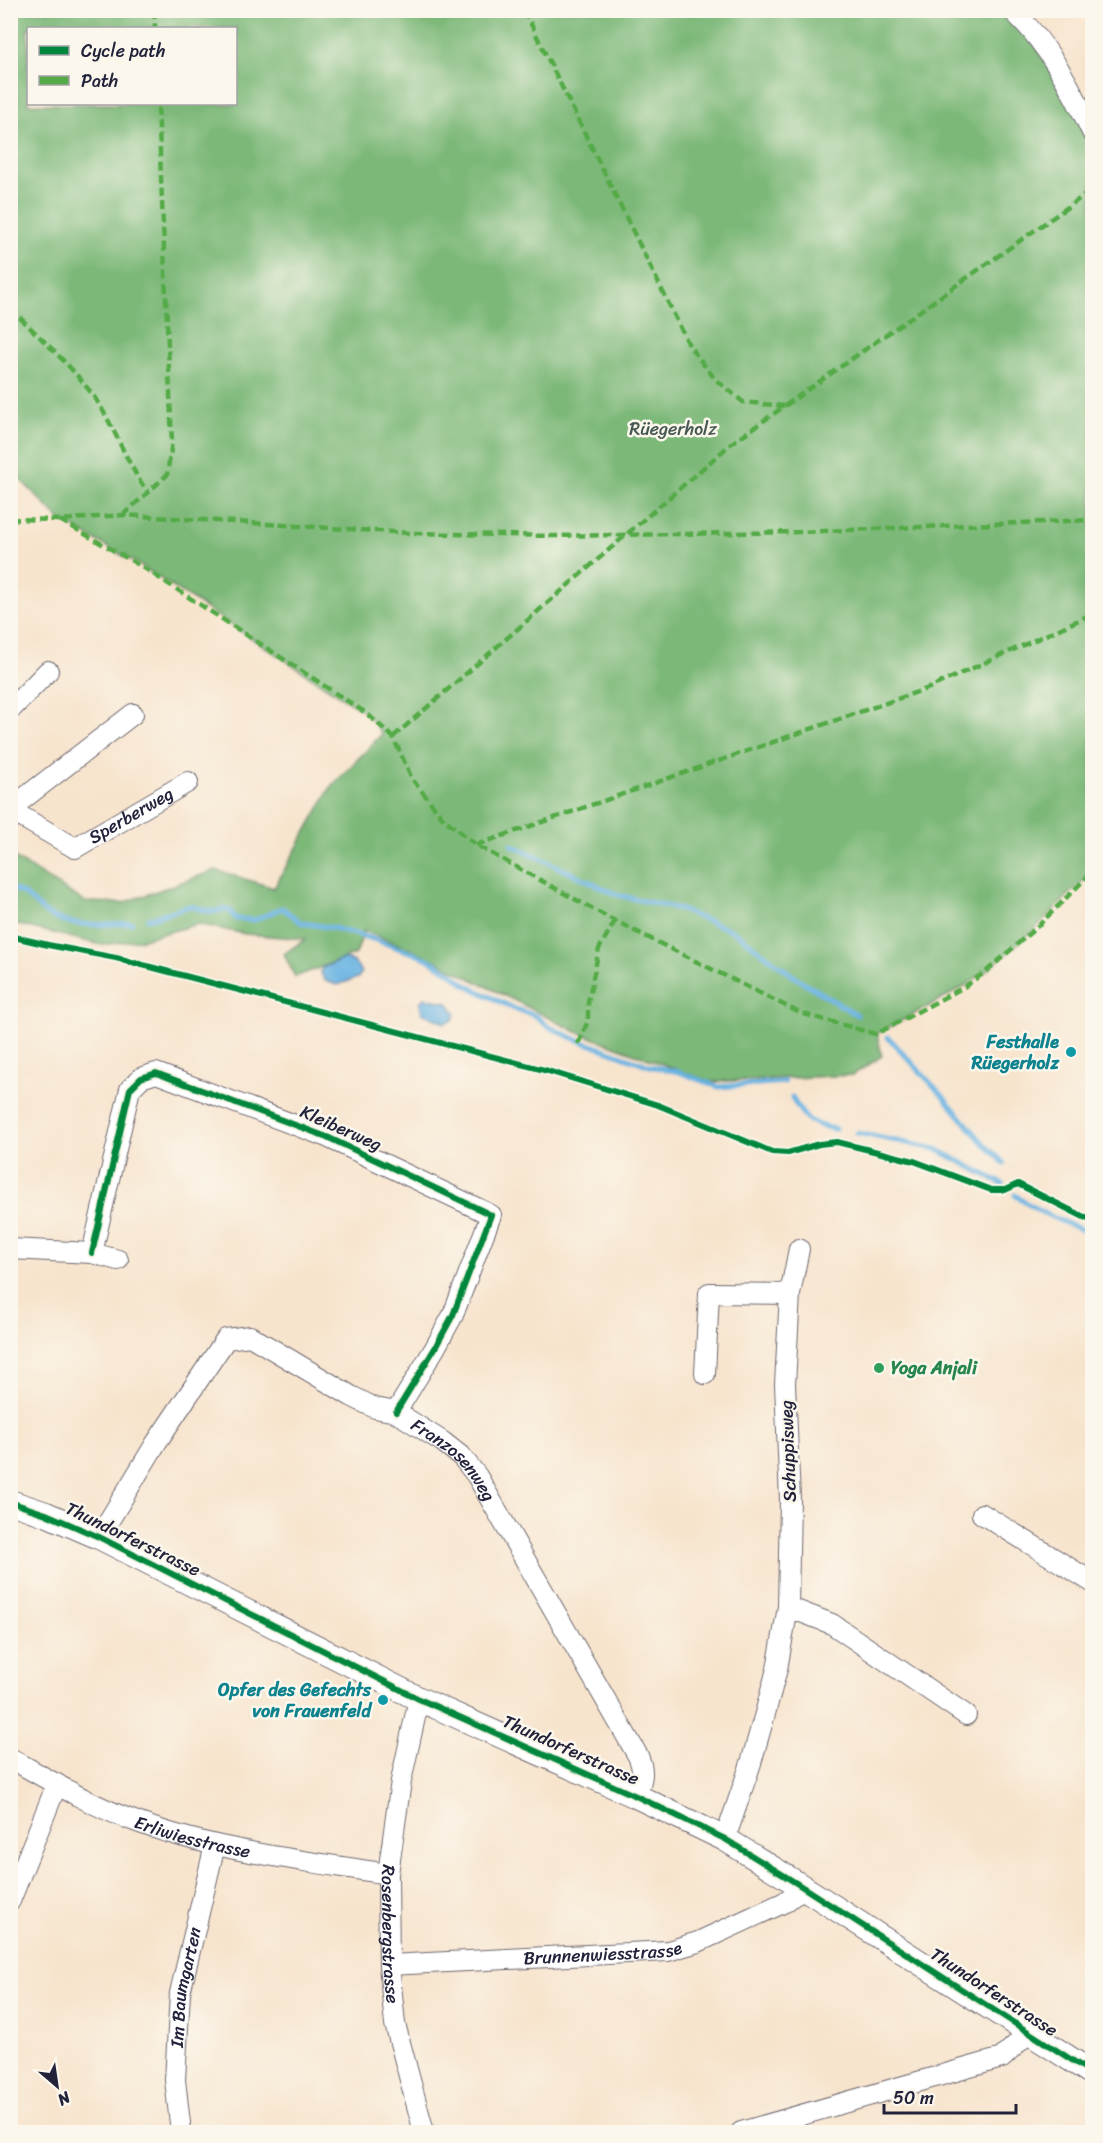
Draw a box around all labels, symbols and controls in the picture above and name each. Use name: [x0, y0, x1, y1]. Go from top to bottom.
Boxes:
legend: [27, 27, 237, 105]
text: Cycle path: [81, 35, 165, 67]
text: Path: [81, 65, 118, 97]
park label: Rüegerholz: [629, 413, 717, 445]
street label: Sperberweg: [82, 778, 180, 853]
place label: Festhalle Rüegerholz: [970, 1026, 1060, 1079]
marker: Festhalle Rüegerholz: [1064, 1045, 1078, 1059]
street label: Kleiberweg: [295, 1096, 387, 1160]
place label: Yoga Anjali: [891, 1352, 978, 1384]
marker: Yoga Anjali: [872, 1361, 886, 1375]
street label: Schuppisweg: [770, 1400, 806, 1502]
street label: Franzosenweg: [404, 1409, 504, 1508]
street label: Thundorferstrasse: [60, 1492, 206, 1586]
place label: Opfer des Gefechts von Frauenfeld: [218, 1674, 373, 1727]
marker: Opfer des Gefechts von Frauenfeld: [376, 1693, 390, 1707]
street label: Thundorferstrasse: [497, 1705, 645, 1795]
street label: Erliwiesstrasse: [130, 1806, 253, 1868]
street label: Rosenbergstrasse: [372, 1863, 409, 2005]
street label: Im Baumgarten: [161, 1923, 211, 2049]
street label: Brunnenwiesstrasse: [523, 1932, 686, 1974]
street label: Thundorferstrasse: [924, 1939, 1064, 2045]
north arrow: [27, 2056, 87, 2116]
scale bar: [884, 2077, 1016, 2115]
text: 50 m: [893, 2082, 934, 2114]
text: N: [51, 2083, 77, 2114]

